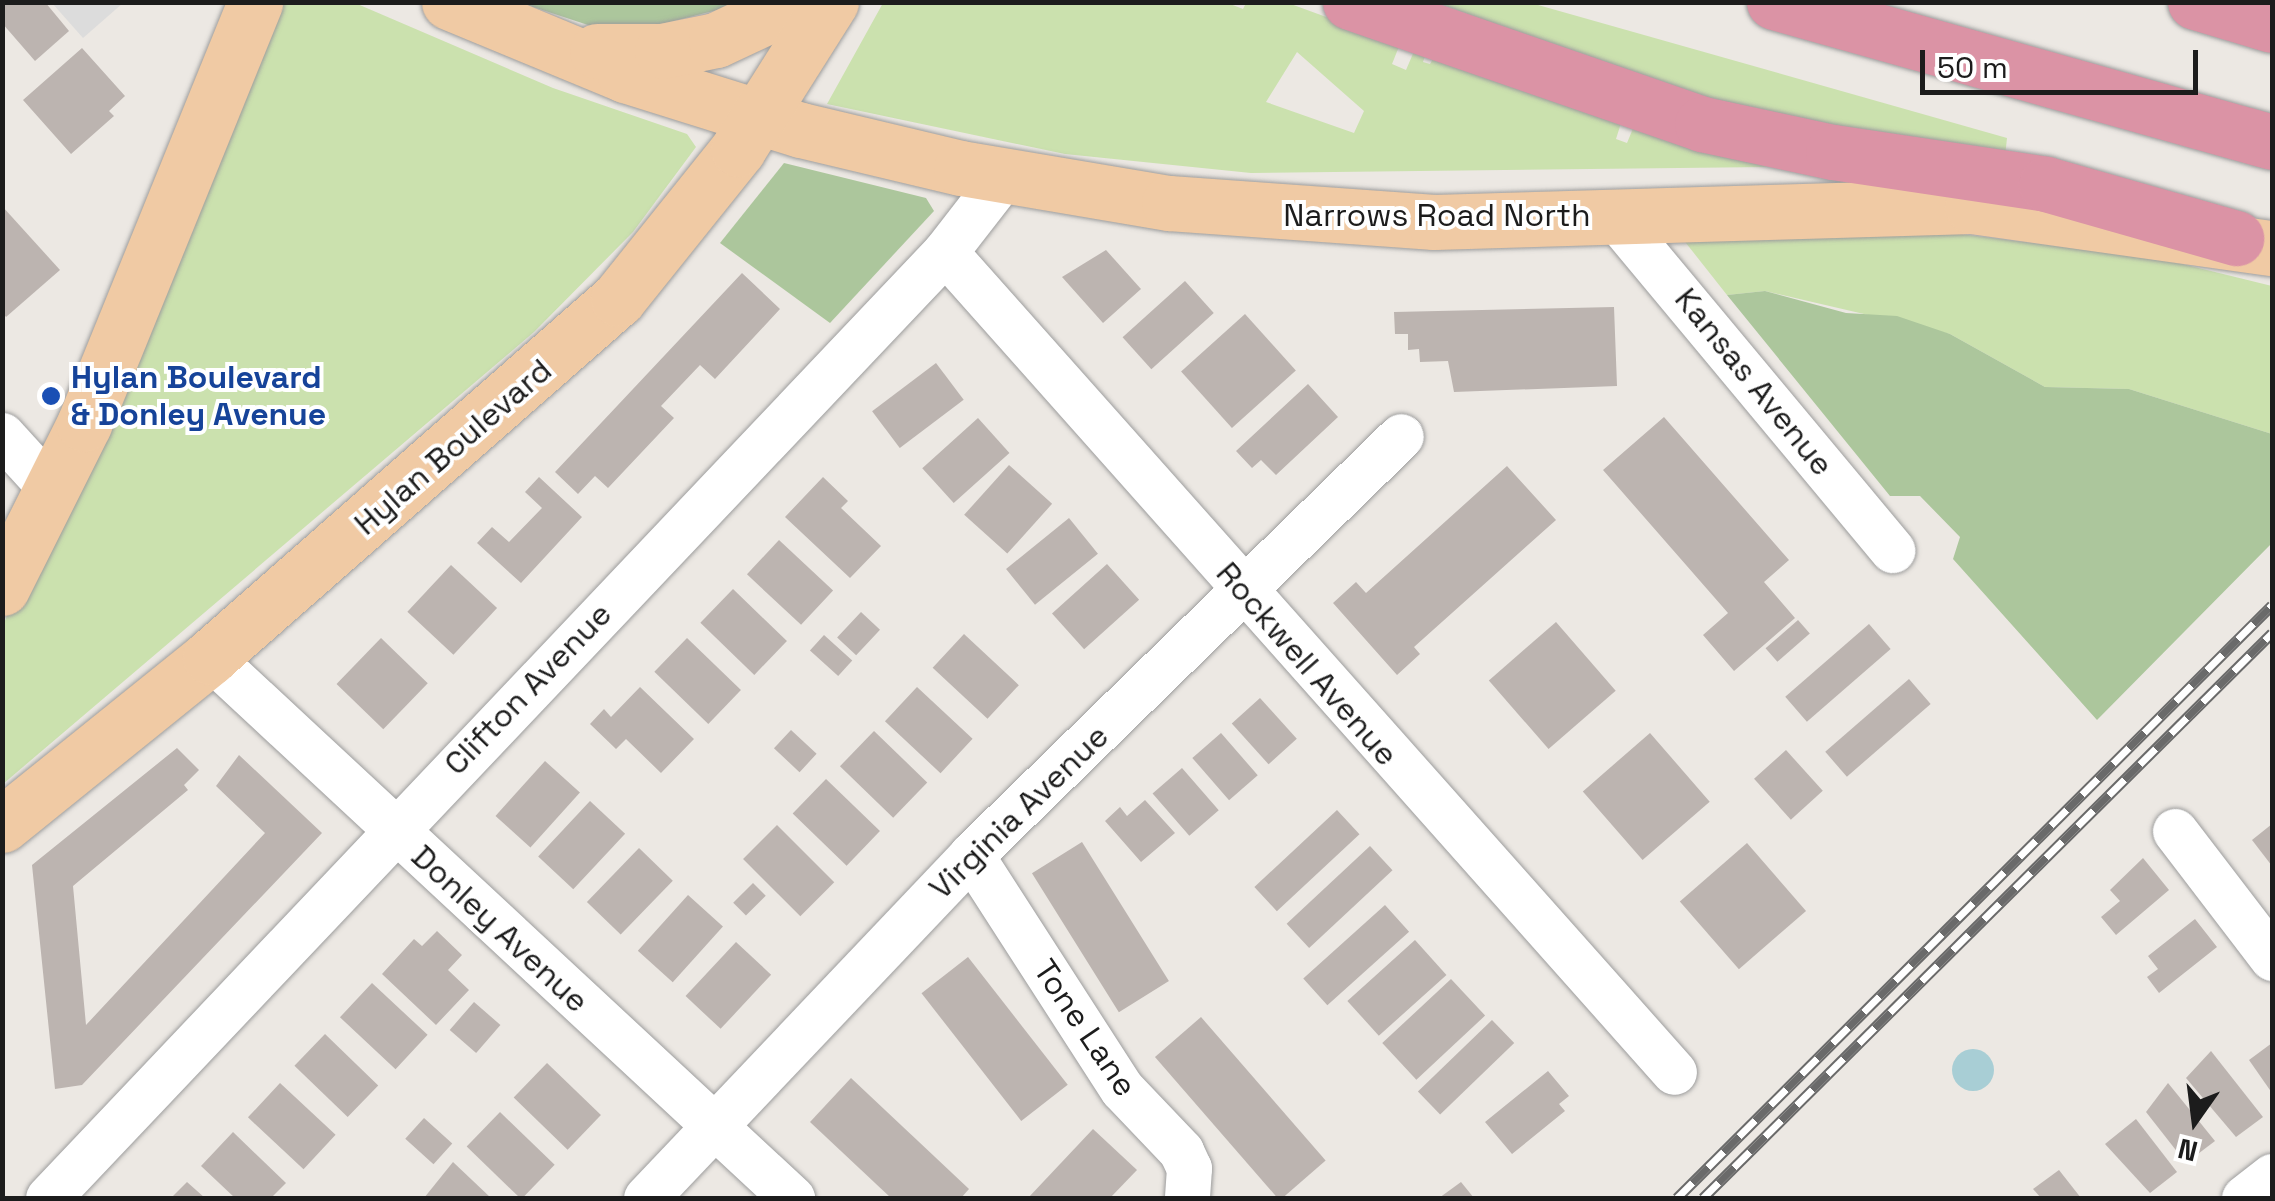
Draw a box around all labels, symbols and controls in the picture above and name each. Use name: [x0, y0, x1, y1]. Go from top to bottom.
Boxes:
scale bar: [1925, 30, 2202, 92]
text: 50 m: [1937, 48, 2008, 87]
street label: Narrows Road North: [1283, 196, 1591, 234]
street label: Kansas Avenue: [1667, 280, 1841, 484]
street label: Hylan Boulevard: [347, 351, 559, 543]
place label: Hylan Boulevard & Donley Avenue: [71, 359, 327, 434]
marker: Hylan Boulevard & Donley Avenue: [40, 385, 62, 407]
street label: Rockwell Avenue: [1208, 554, 1406, 774]
street label: Clifton Avenue: [436, 595, 620, 783]
street label: Virginia Avenue: [921, 717, 1117, 907]
street label: Donley Avenue: [403, 837, 597, 1021]
street label: Tone Lane: [1025, 952, 1145, 1104]
north arrow: [2145, 1071, 2245, 1171]
text: N: [2174, 1130, 2201, 1170]

